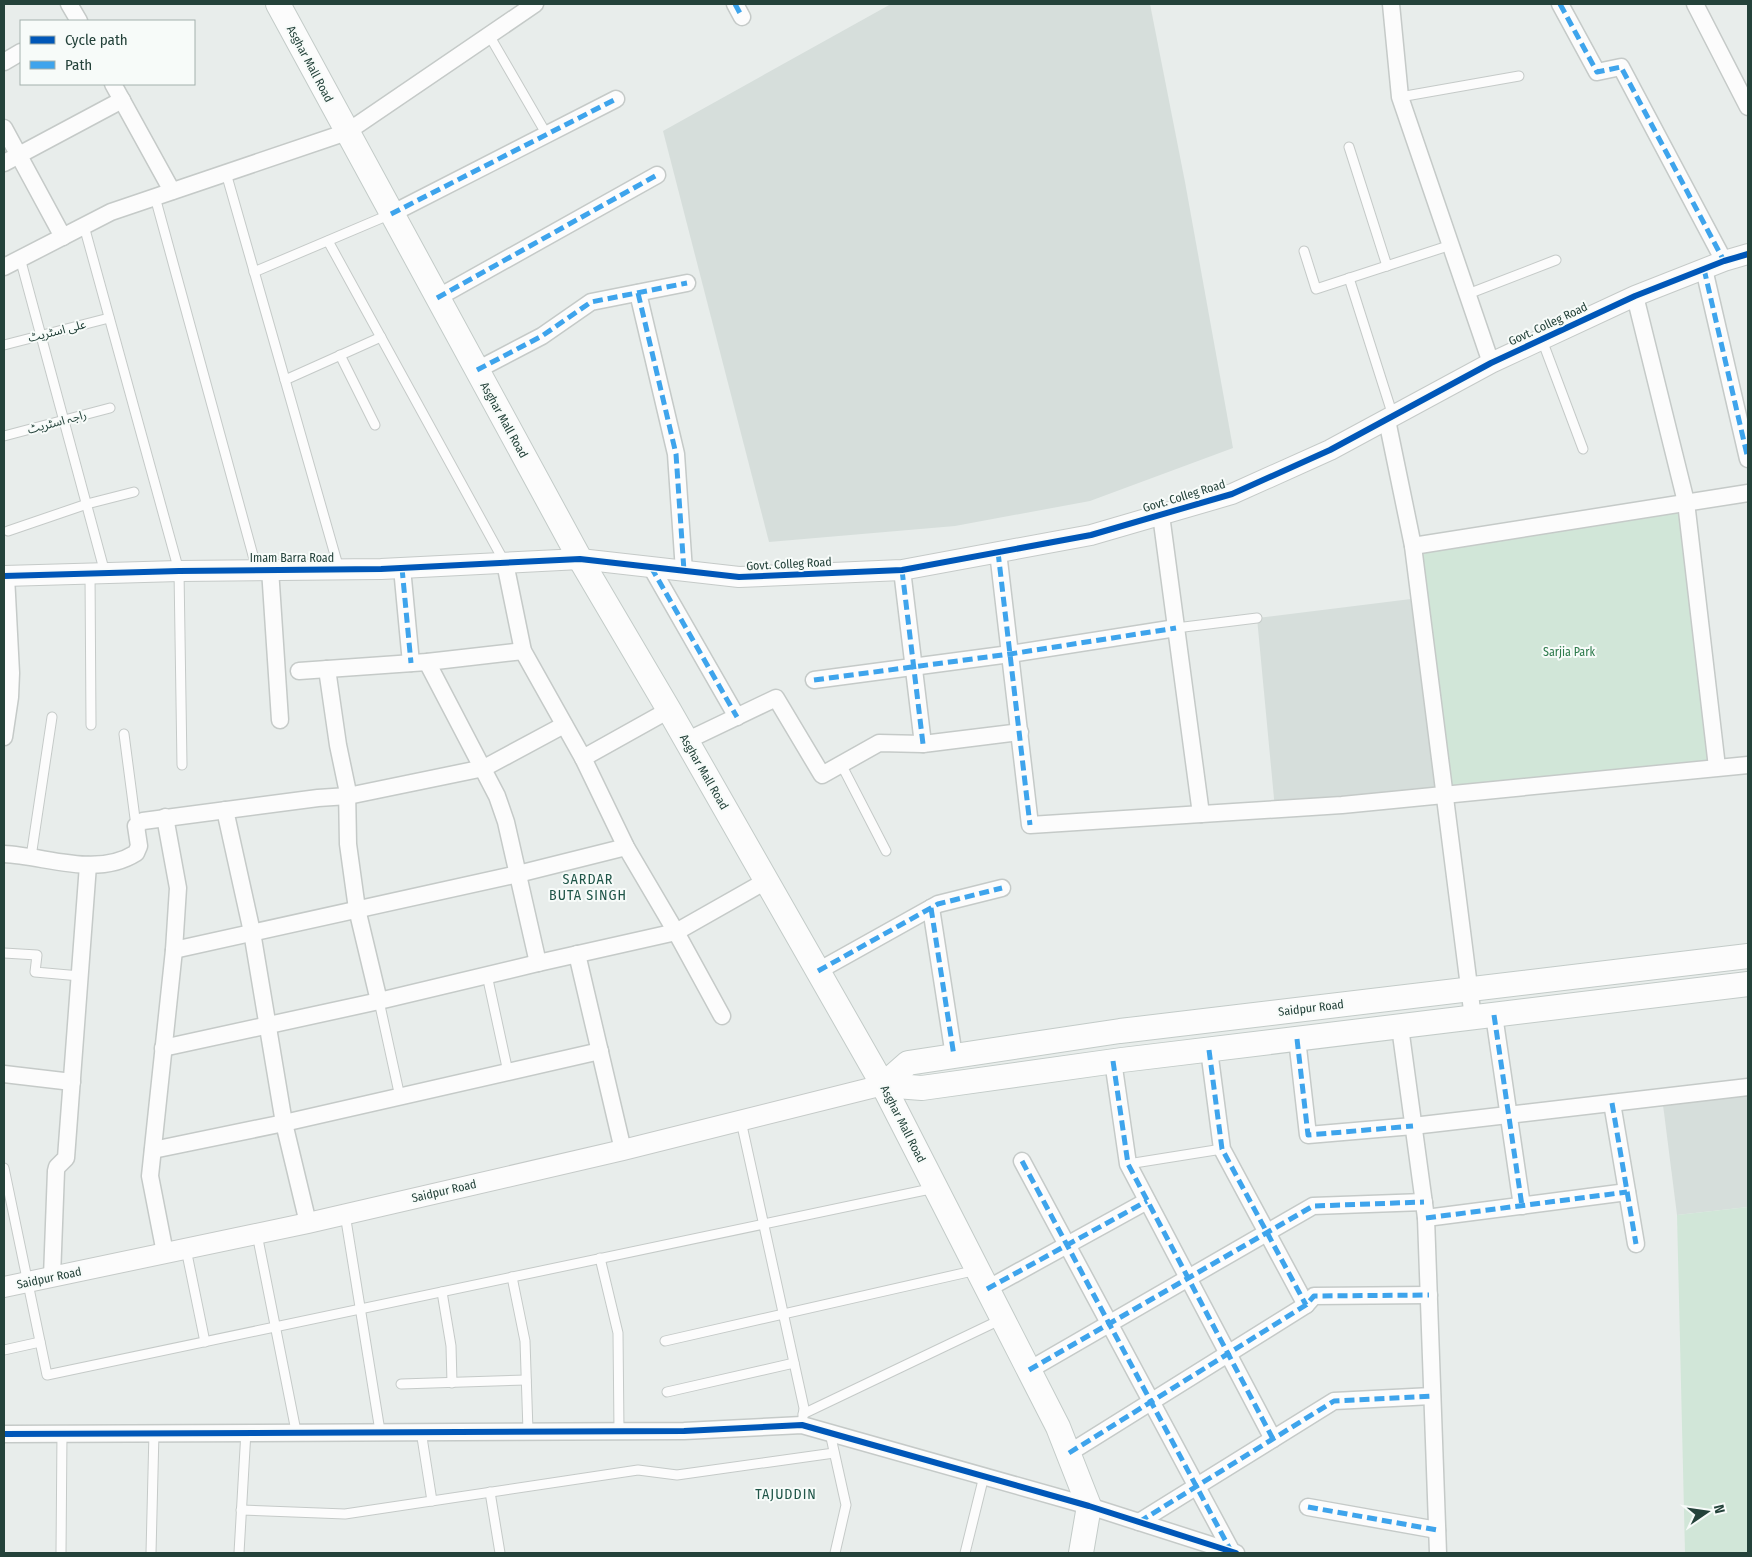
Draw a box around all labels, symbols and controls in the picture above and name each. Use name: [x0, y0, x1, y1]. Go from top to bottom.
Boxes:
legend: [20, 20, 195, 85]
street label: Asghar Mall Road: [284, 23, 336, 105]
text: Cycle path: [65, 31, 128, 49]
text: Path: [65, 56, 92, 74]
street label: Govt. Colleg Road: [1506, 300, 1590, 348]
street label: علی اسٹریٹ: [27, 317, 87, 345]
street label: Asghar Mall Road: [477, 380, 531, 460]
street label: راجہ اسٹریٹ: [26, 407, 88, 437]
street label: Govt. Colleg Road: [1141, 477, 1227, 515]
street label: Imam Barra Road: [250, 551, 334, 565]
street label: Govt. Colleg Road: [746, 555, 832, 573]
park label: Sarjia Park: [1543, 645, 1595, 659]
street label: Asghar Mall Road: [677, 732, 731, 812]
district label: SARDAR BUTA SINGH: [549, 871, 627, 904]
street label: Saidpur Road: [1277, 997, 1345, 1019]
street label: Asghar Mall Road: [878, 1083, 928, 1165]
street label: Saidpur Road: [410, 1177, 478, 1205]
street label: Saidpur Road: [15, 1264, 83, 1292]
district label: TAJUDDIN: [755, 1486, 817, 1503]
north arrow: [1682, 1487, 1732, 1537]
text: N: [1710, 1503, 1728, 1515]

